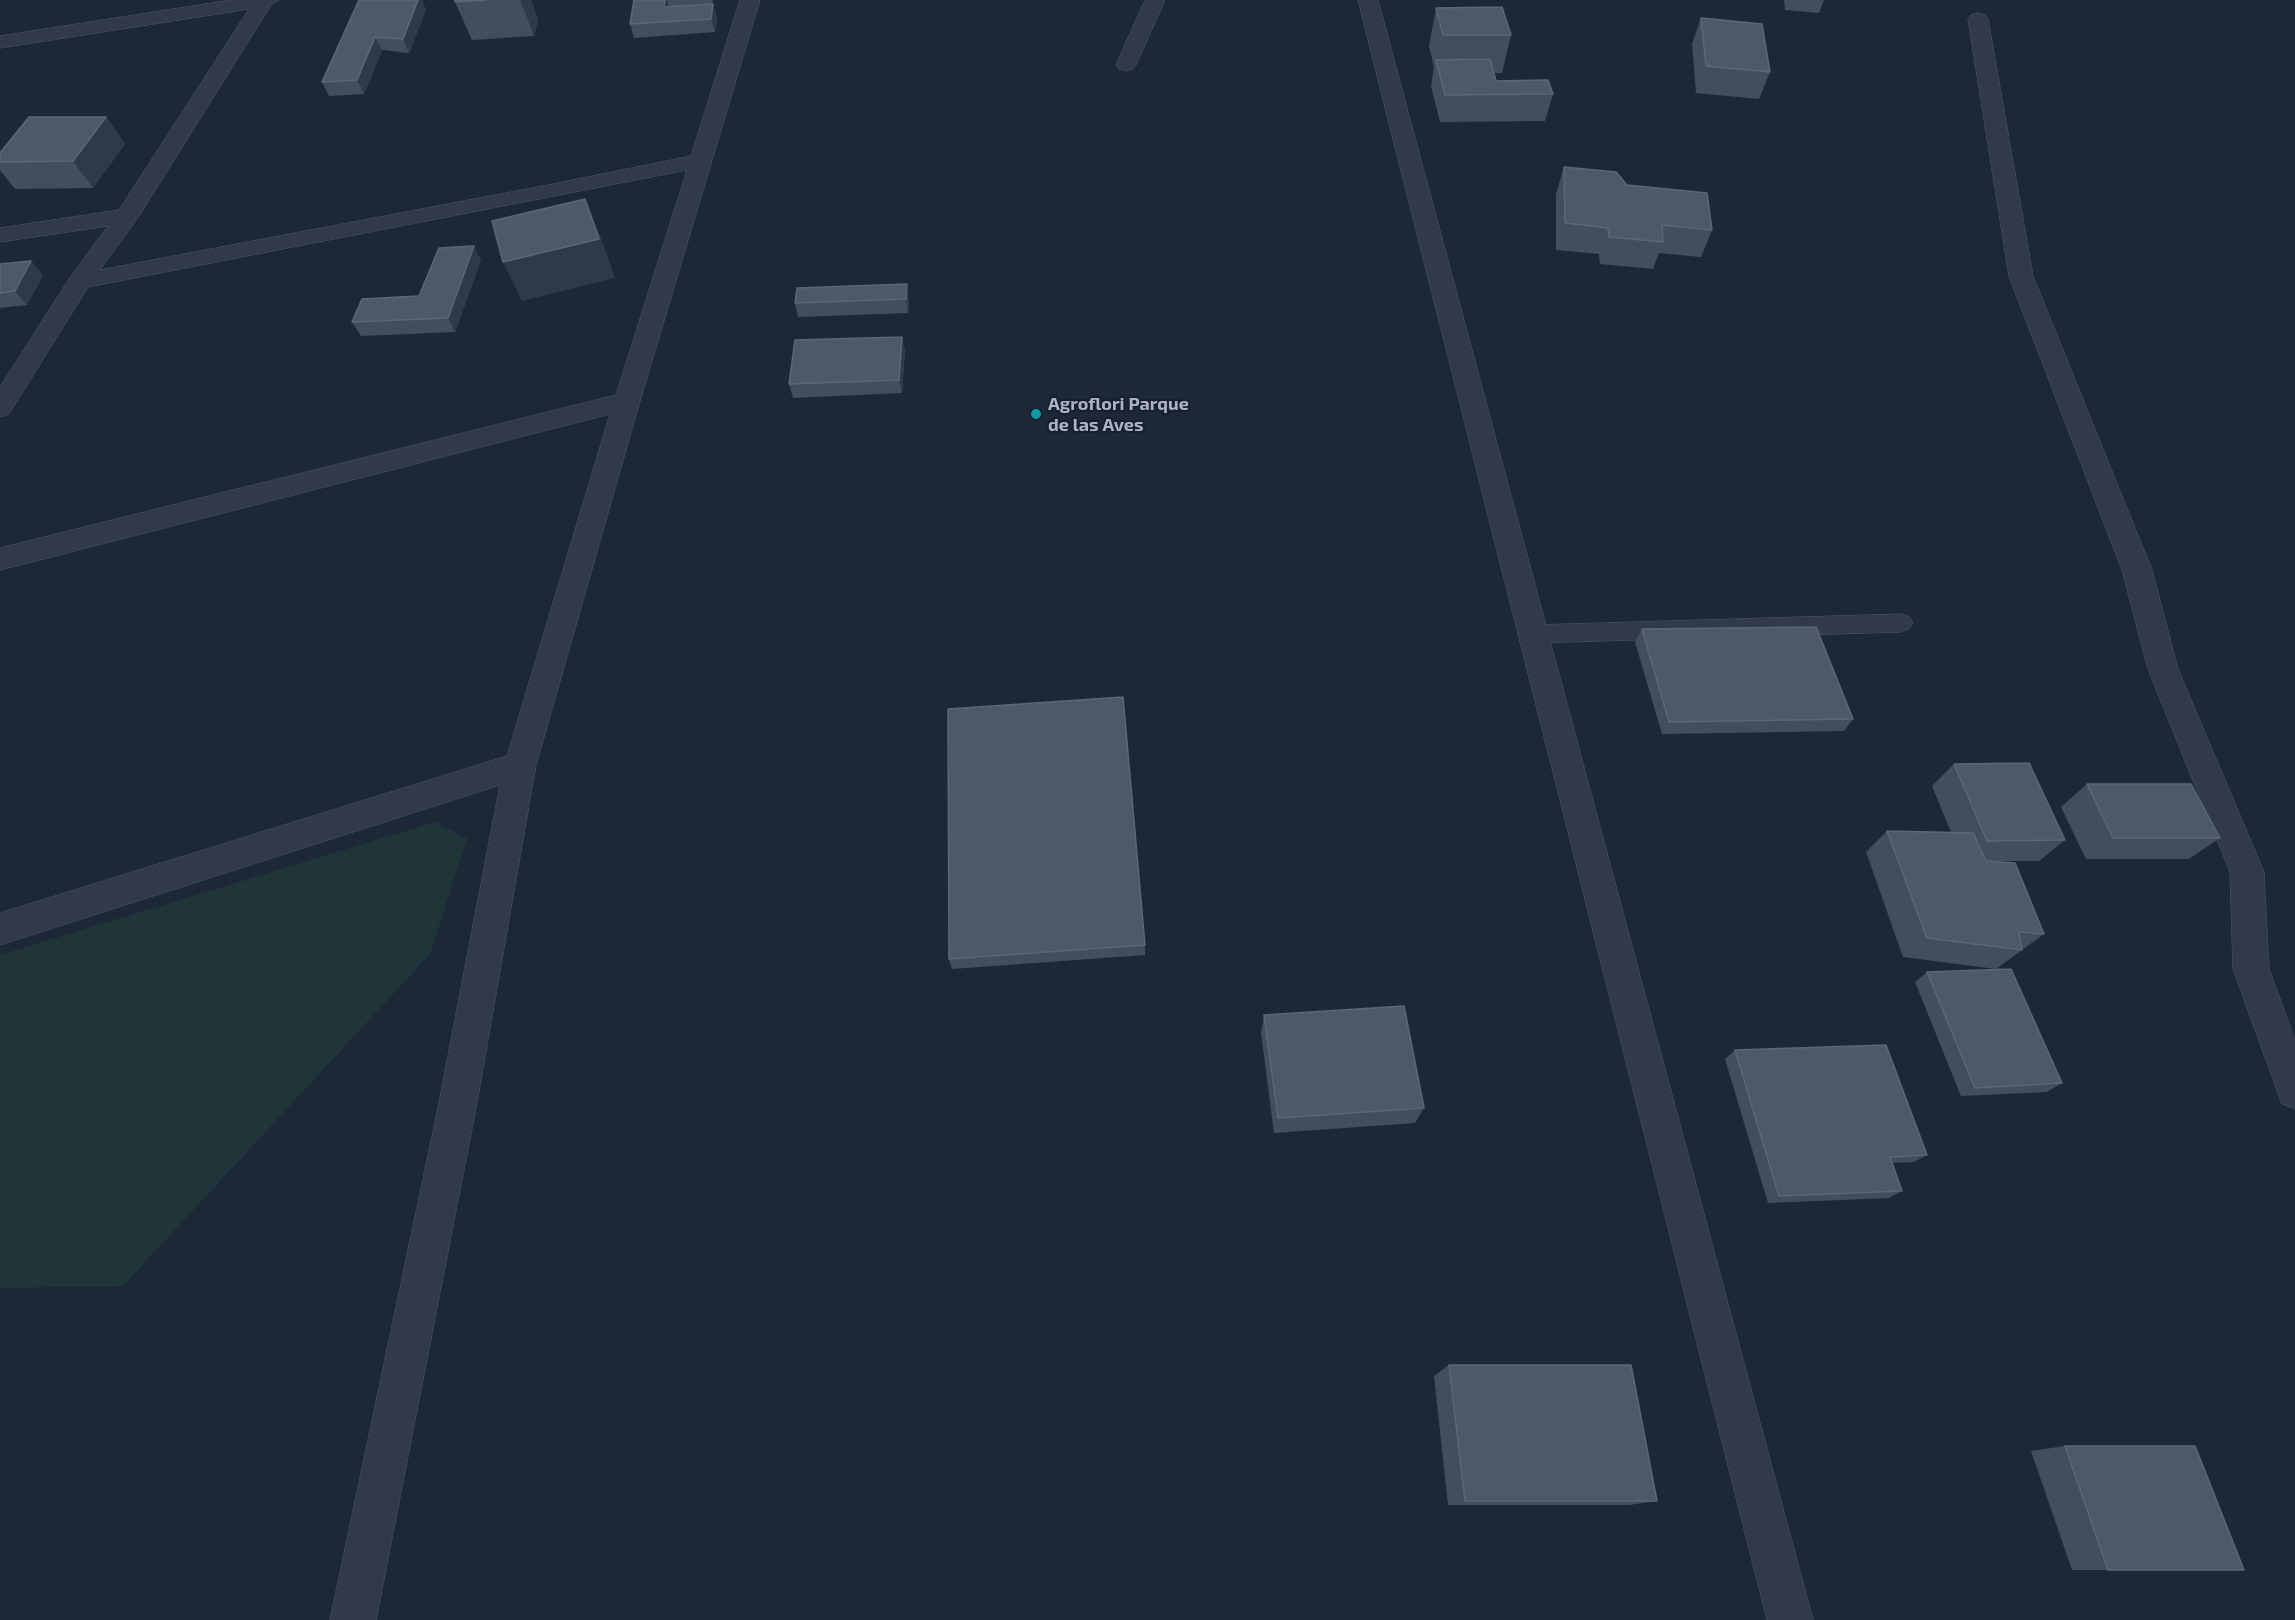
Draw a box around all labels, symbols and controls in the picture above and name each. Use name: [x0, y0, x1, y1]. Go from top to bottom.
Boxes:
place label: Agroflori Parque de las Aves: [1048, 393, 1189, 436]
marker: Agroflori Parque de las Aves: [1029, 407, 1043, 421]

